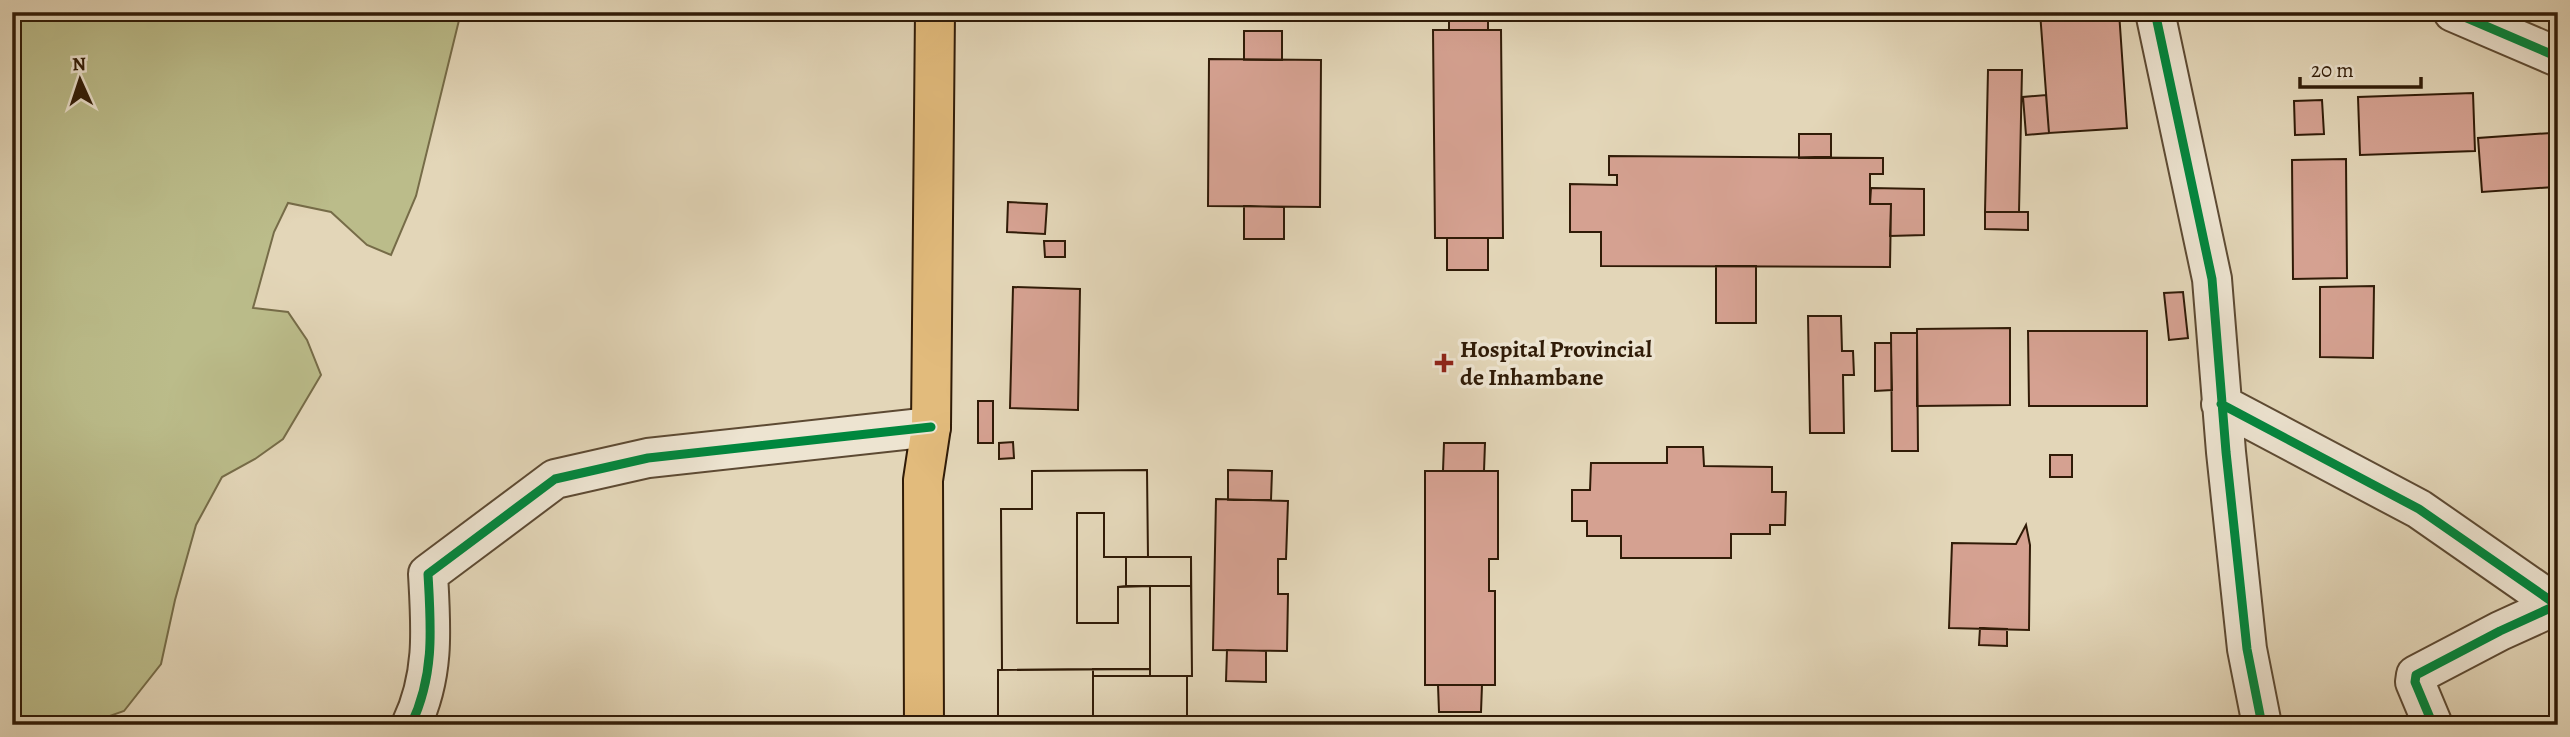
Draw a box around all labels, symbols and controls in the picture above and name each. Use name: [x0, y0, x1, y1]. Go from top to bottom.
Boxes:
north arrow: [46, 46, 116, 116]
scale bar: [2300, 46, 2421, 90]
text: N: [72, 51, 87, 77]
text: 20 m: [2311, 56, 2354, 84]
place label: Hospital Provincial de Inhambane: [1460, 333, 1653, 393]
marker: Hospital Provincial de Inhambane: [1434, 353, 1454, 373]

